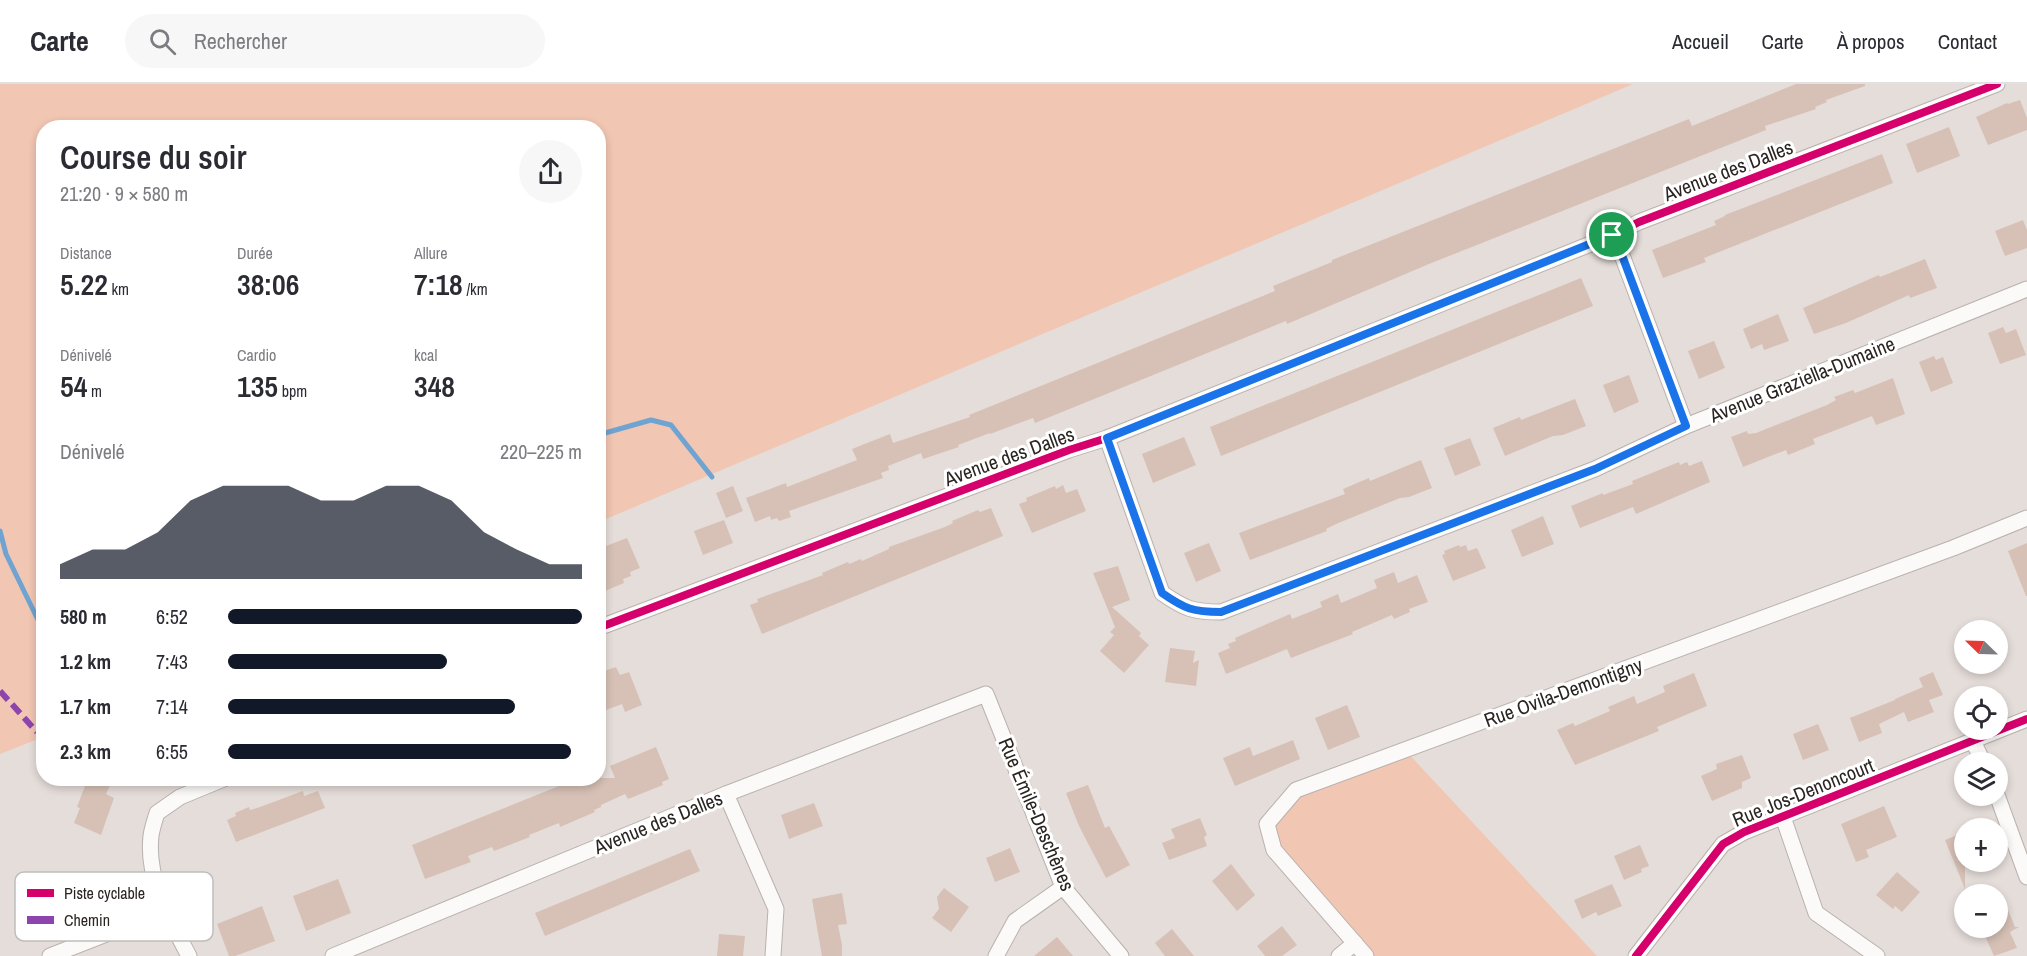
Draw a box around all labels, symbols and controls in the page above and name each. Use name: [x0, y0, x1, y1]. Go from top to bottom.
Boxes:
search box: [125, 14, 545, 68]
text: Carte: [30, 22, 89, 60]
icon: search: [146, 25, 179, 58]
text: Rechercher: [194, 26, 287, 56]
text: Accueil: [1672, 27, 1729, 56]
text: Carte: [1762, 27, 1804, 56]
text: À propos: [1837, 27, 1905, 56]
text: Contact: [1938, 27, 1997, 56]
street label: Avenue des Dalles: [1659, 133, 1797, 207]
text: Course du soir: [60, 135, 246, 179]
button: share: [519, 140, 582, 203]
text: 21:20 · 9 × 580 m: [60, 180, 188, 207]
pin: [1586, 209, 1637, 260]
icon: arrive: [1595, 218, 1628, 251]
text: Distance: [60, 242, 112, 264]
text: Durée: [237, 242, 273, 264]
text: Allure: [414, 242, 448, 264]
text: 5.22: [60, 264, 108, 304]
text: 38:06: [237, 264, 299, 304]
text: 7:18: [414, 264, 463, 304]
text: km: [108, 278, 129, 300]
text: /km: [463, 278, 488, 300]
street label: Avenue Graziella-Dumaine: [1704, 329, 1899, 429]
text: Dénivelé: [60, 344, 112, 366]
text: Cardio: [237, 344, 276, 366]
text: kcal: [414, 344, 437, 366]
text: 54: [60, 366, 87, 406]
text: 135: [237, 366, 278, 406]
text: 348: [414, 366, 455, 406]
text: m: [87, 380, 102, 402]
text: bpm: [278, 380, 307, 402]
street label: Avenue des Dalles: [939, 420, 1078, 492]
text: Dénivelé: [60, 438, 125, 465]
text: 220–225 m: [500, 438, 582, 465]
text: 580 m: [60, 603, 107, 630]
text: 6:52: [156, 603, 188, 630]
north arrow: [1954, 620, 2008, 674]
map controls: [1954, 620, 2008, 938]
text: 1.2 km: [60, 648, 111, 675]
text: 7:43: [156, 648, 188, 675]
street label: Rue Ovila-Demontigny: [1480, 651, 1647, 733]
button: locate: [1954, 686, 2008, 740]
text: 1.7 km: [60, 693, 111, 720]
text: 7:14: [156, 693, 188, 720]
street label: Rue Émile-Deschênes: [993, 733, 1081, 895]
text: 2.3 km: [60, 738, 111, 765]
text: 6:55: [156, 738, 188, 765]
street label: Rue Jos-Denoncourt: [1728, 751, 1878, 833]
button: layers: [1954, 752, 2008, 806]
street label: Avenue des Dalles: [589, 784, 726, 860]
button: +: [1954, 818, 2008, 872]
legend: [15, 872, 213, 941]
text: Piste cyclable: [64, 882, 145, 904]
button: −: [1954, 884, 2008, 938]
text: Chemin: [64, 909, 110, 931]

